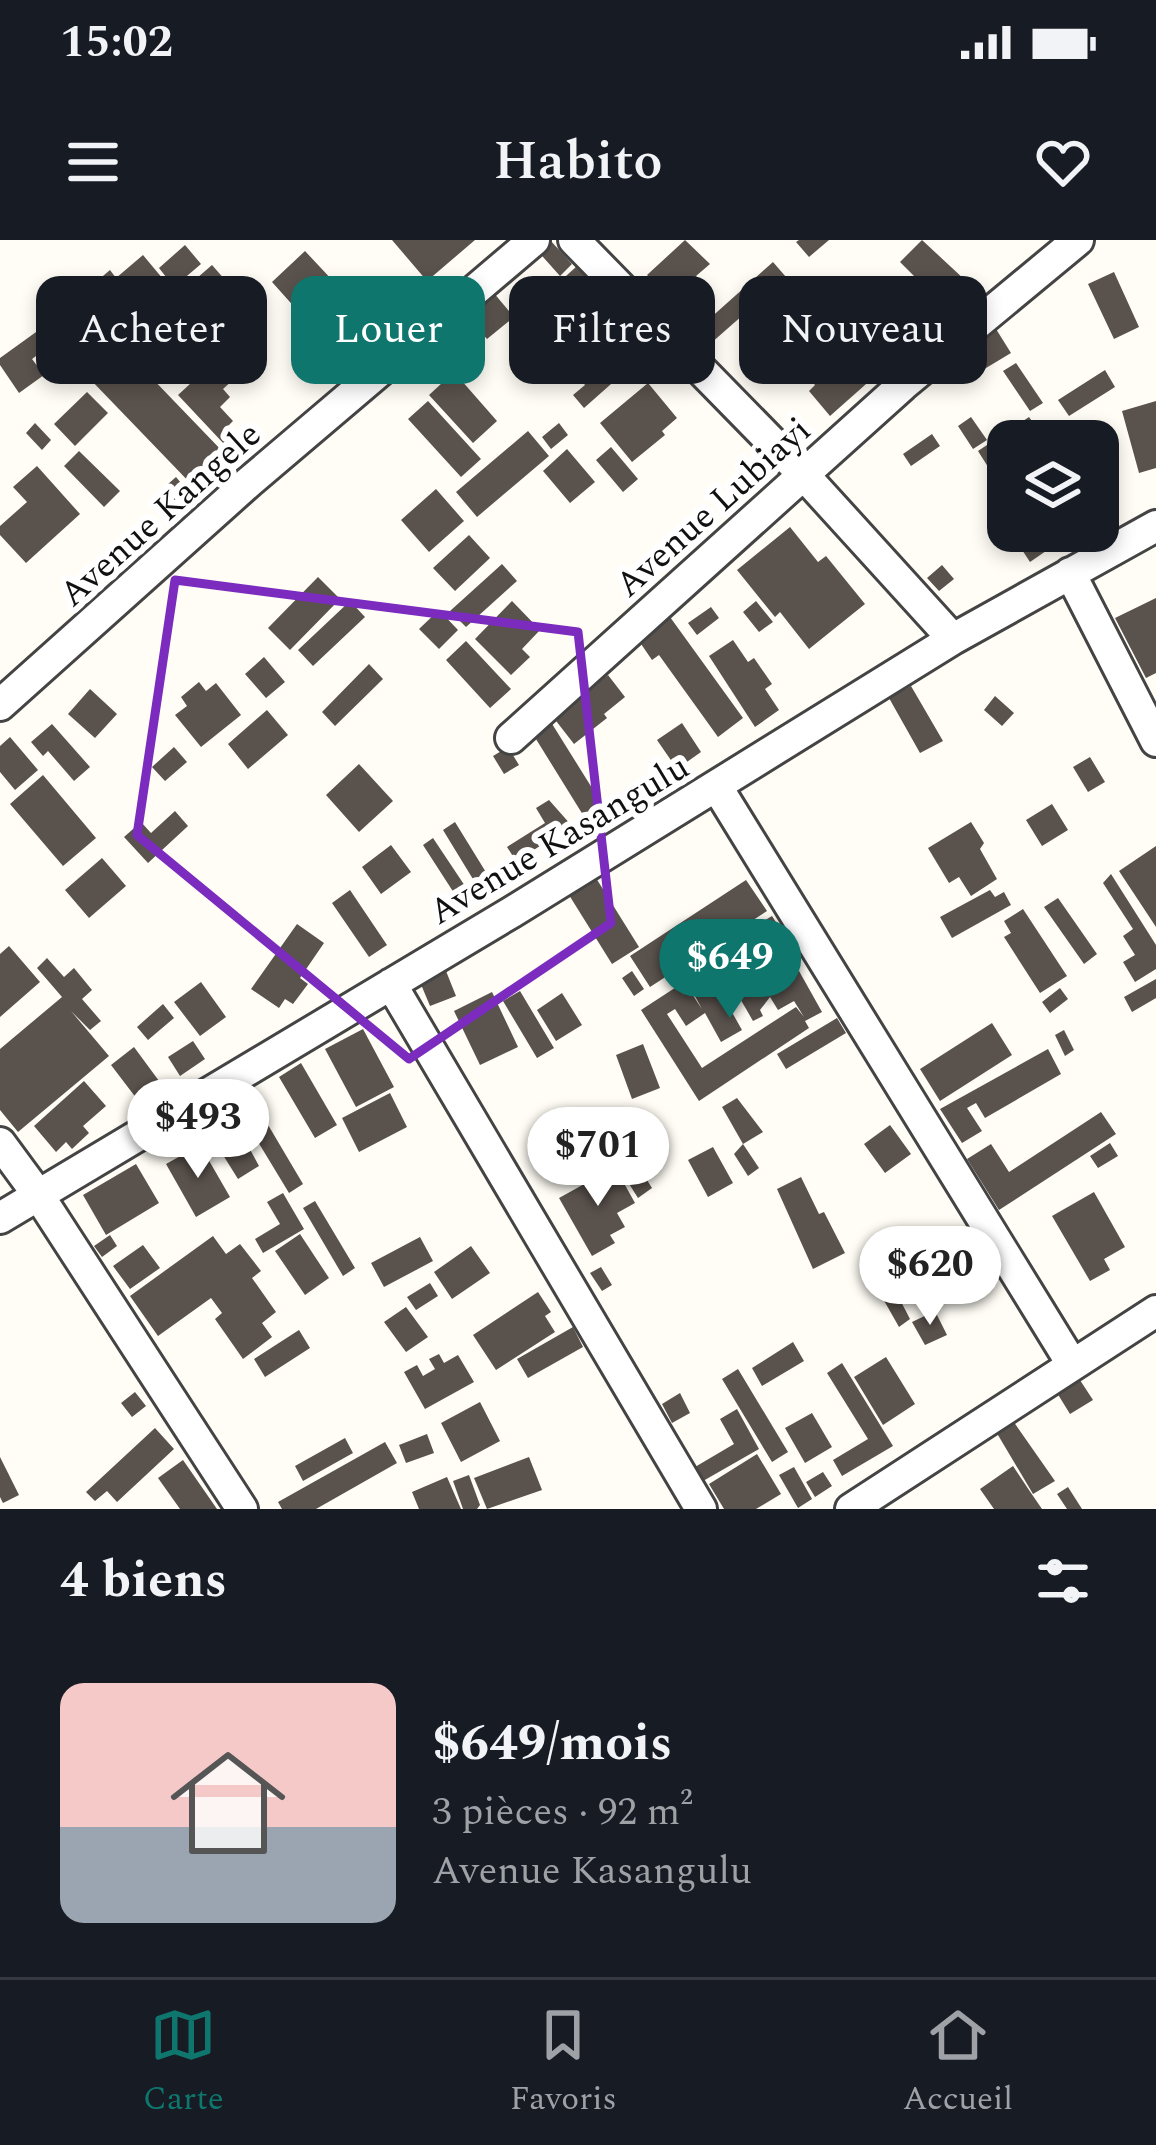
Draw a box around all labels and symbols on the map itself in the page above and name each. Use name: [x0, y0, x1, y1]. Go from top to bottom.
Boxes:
street label: Avenue Lubiayi: [603, 404, 824, 611]
street label: Avenue Kangele: [47, 409, 274, 621]
street label: Avenue Kasangulu: [419, 741, 700, 940]
pin: $649: [659, 919, 801, 1021]
pin: $493: [127, 1079, 269, 1181]
pin: $701: [527, 1107, 669, 1209]
pin: $620: [859, 1226, 1001, 1328]

